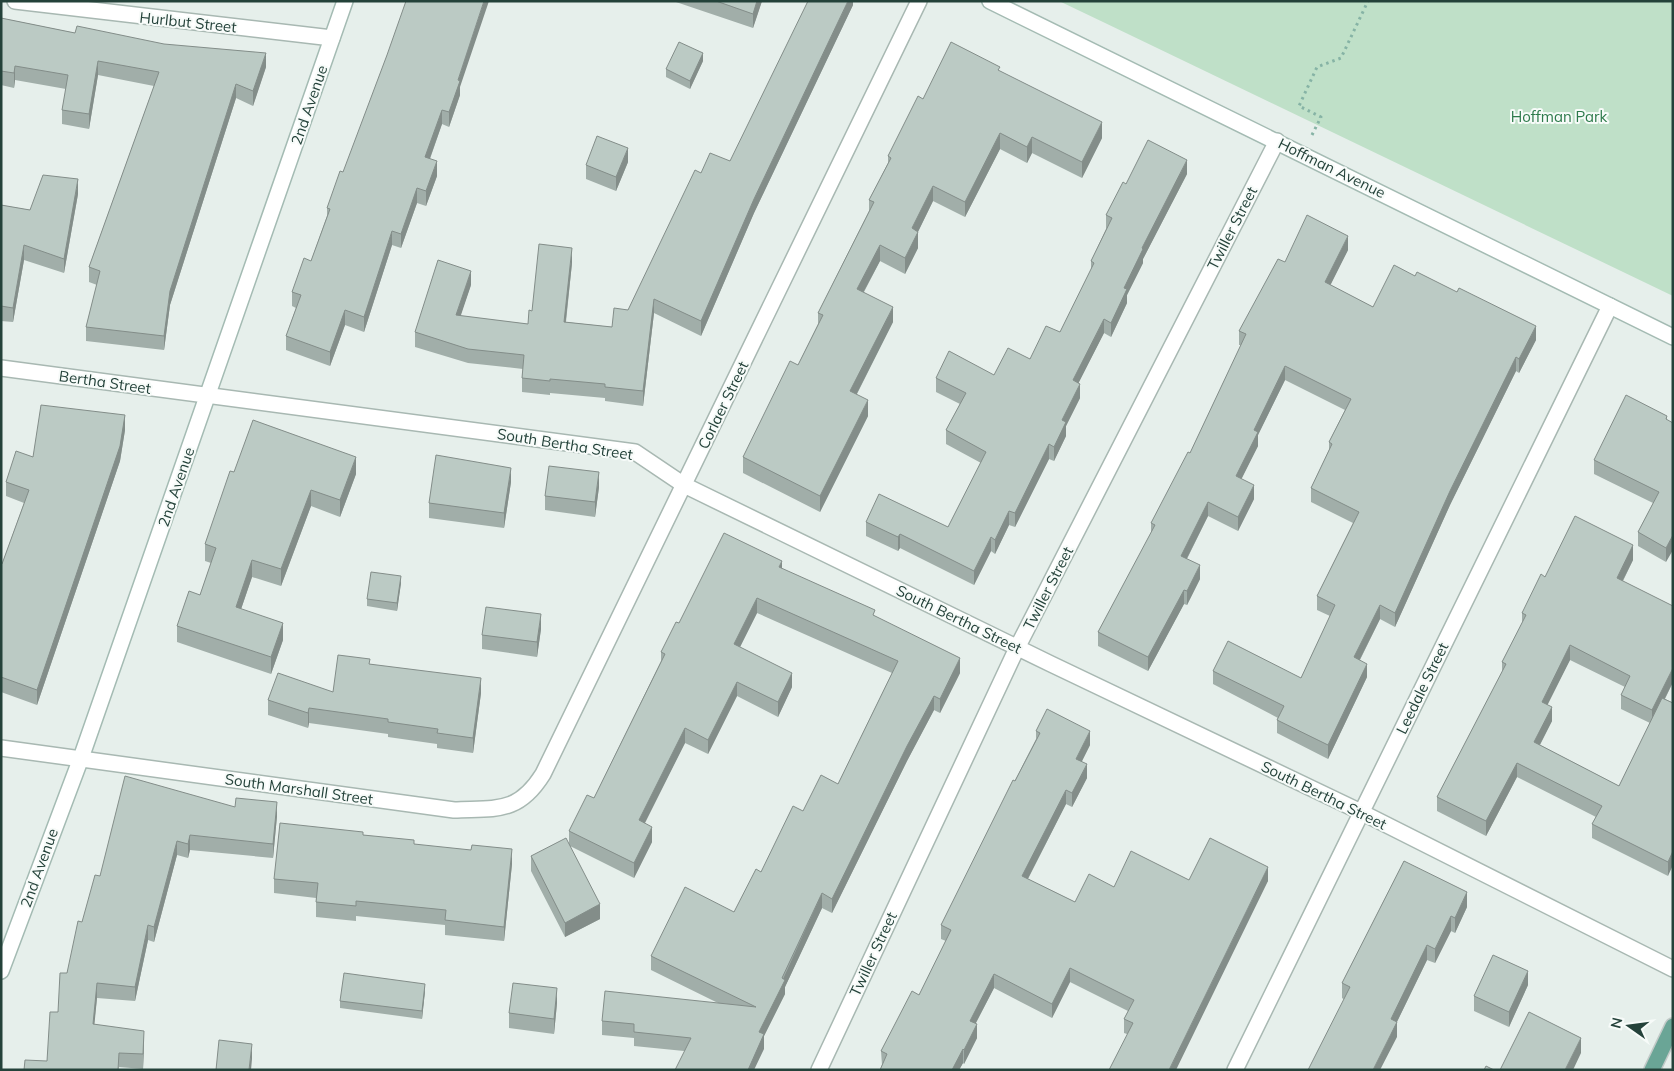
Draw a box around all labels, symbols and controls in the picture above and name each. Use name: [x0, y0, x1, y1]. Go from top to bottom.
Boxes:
street label: Hurlbut Street: [139, 7, 237, 37]
street label: 2nd Avenue: [287, 63, 331, 147]
park label: Hoffman Park: [1511, 107, 1607, 126]
street label: Hoffman Avenue: [1275, 134, 1389, 202]
street label: Twiller Street: [1203, 183, 1261, 273]
street label: Corlaer Street: [694, 358, 752, 452]
street label: Bertha Street: [58, 366, 152, 398]
street label: South Bertha Street: [496, 424, 634, 464]
street label: 2nd Avenue: [154, 445, 198, 529]
street label: Twiller Street: [1019, 543, 1077, 633]
street label: South Bertha Street: [893, 580, 1025, 658]
street label: Leedale Street: [1392, 639, 1452, 737]
street label: South Bertha Street: [1258, 756, 1390, 834]
street label: South Marshall Street: [224, 769, 374, 809]
street label: 2nd Avenue: [16, 826, 62, 910]
street label: Twiller Street: [845, 909, 901, 999]
north arrow: [1604, 1001, 1654, 1051]
text: N: [1606, 1016, 1626, 1030]

